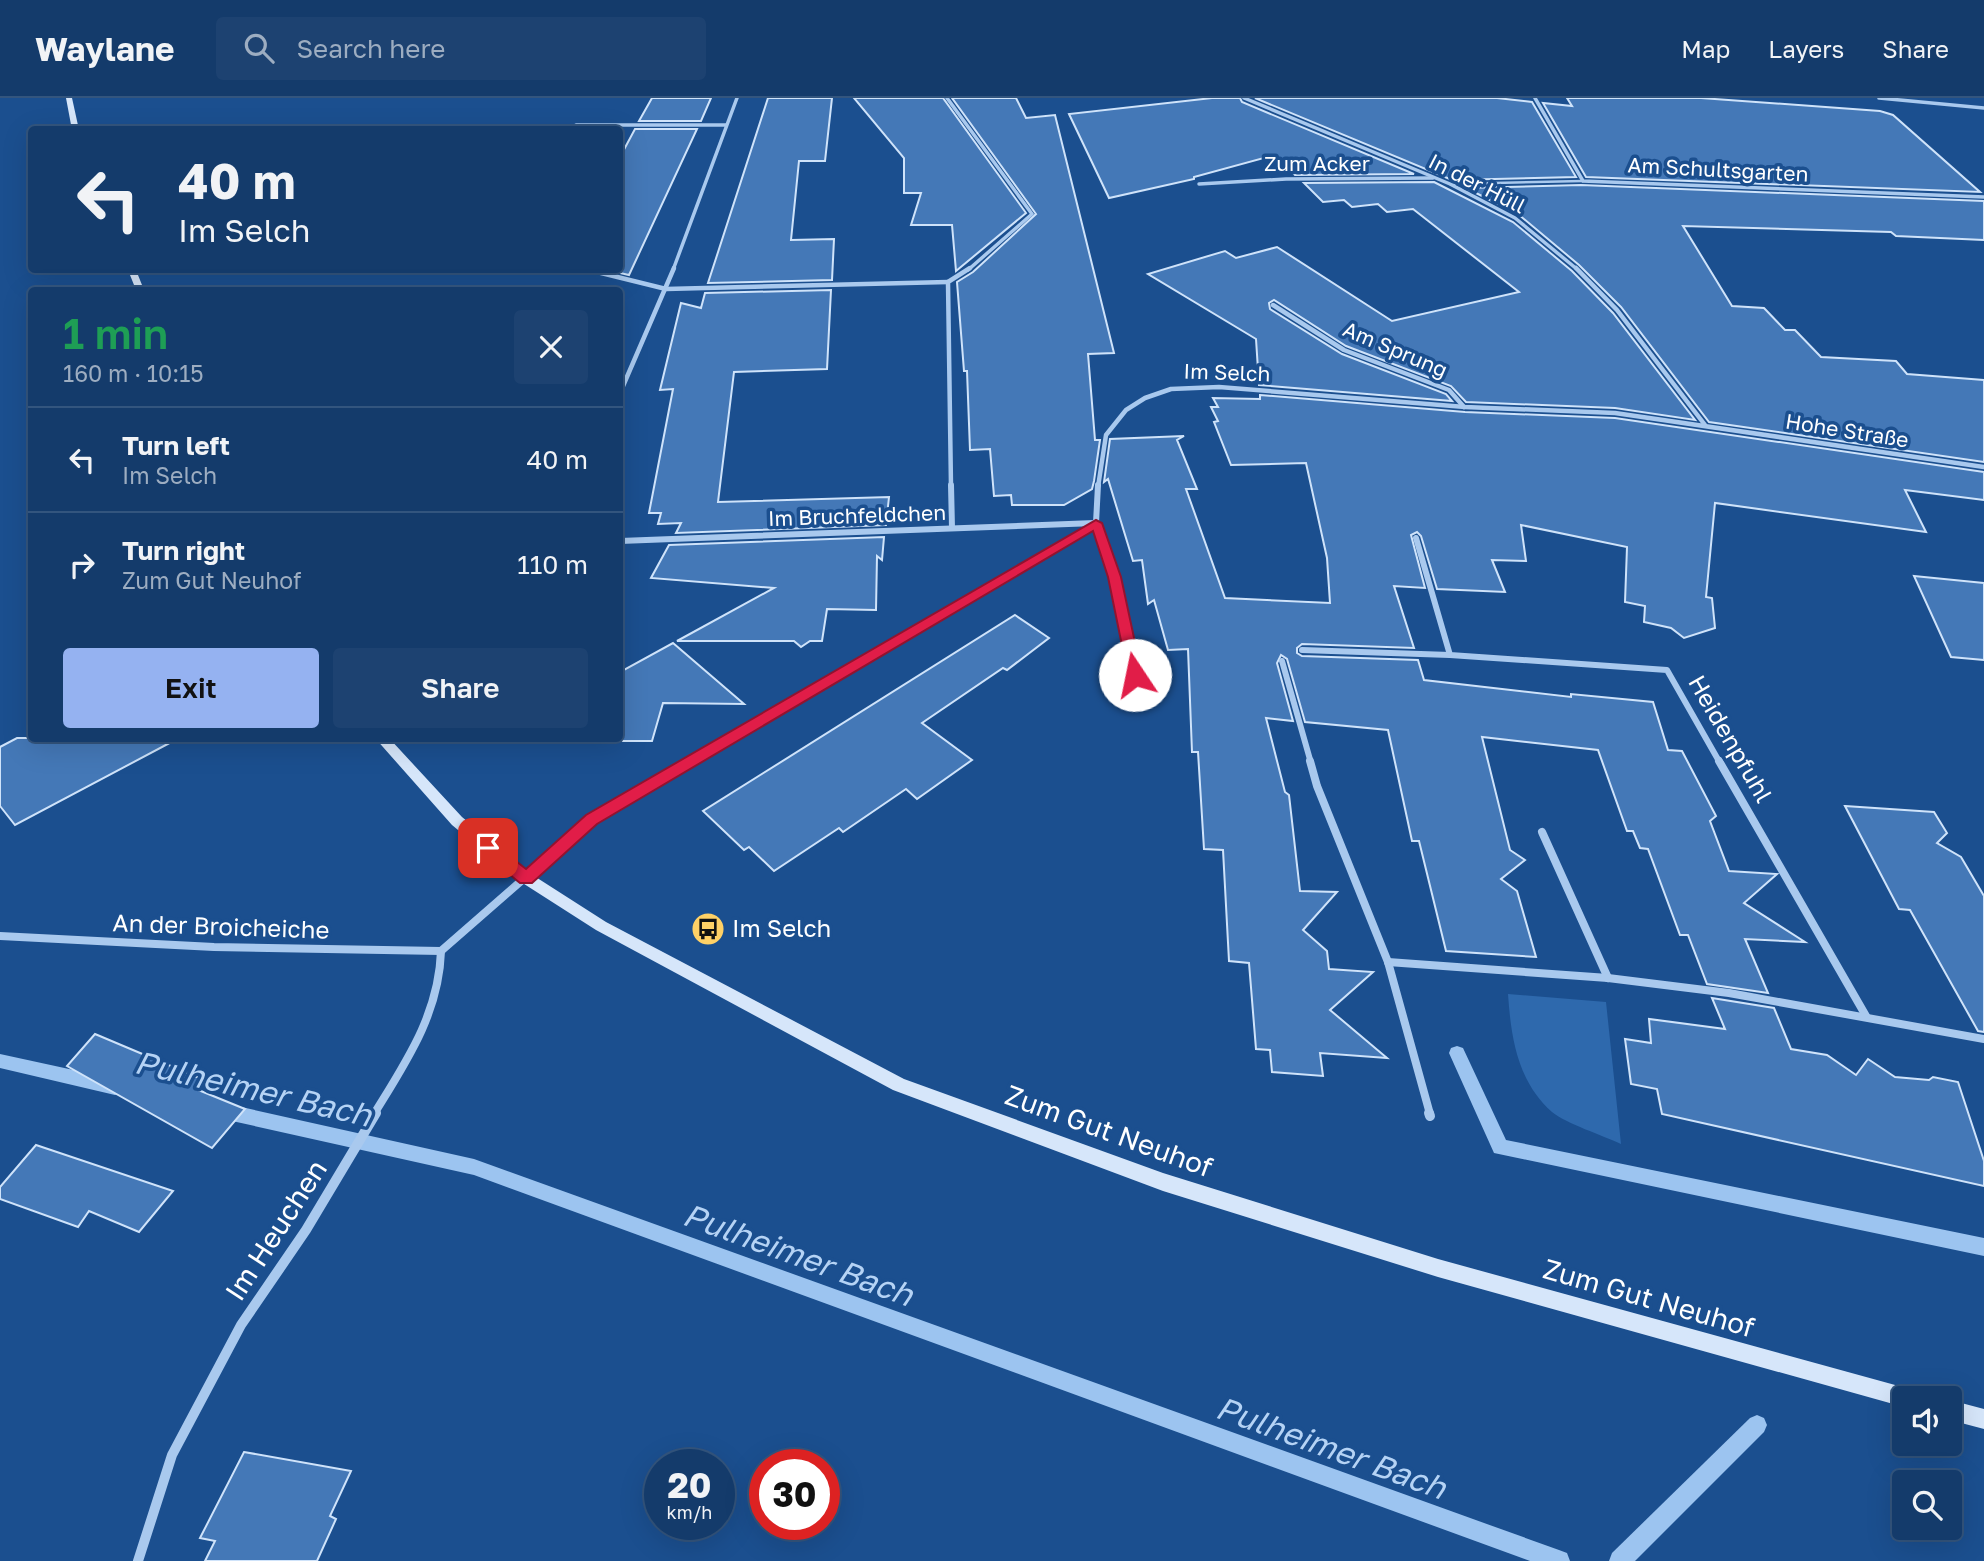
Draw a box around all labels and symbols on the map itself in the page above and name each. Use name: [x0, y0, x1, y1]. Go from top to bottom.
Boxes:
street label: In der Hüll: [1425, 148, 1530, 219]
street label: Zum Acker: [1264, 150, 1370, 176]
street label: Am Schultsgarten: [1627, 151, 1809, 187]
street label: Am Sprung: [1339, 315, 1452, 383]
street label: Im Selch: [1183, 357, 1271, 387]
street label: Hohe Straße: [1784, 407, 1911, 453]
street label: Im Bruchfeldchen: [767, 499, 947, 531]
position arrow: [1098, 638, 1172, 712]
street label: Heidenpfuhl: [1683, 669, 1779, 807]
pin: [458, 818, 518, 878]
street label: An der Broicheiche: [112, 907, 330, 944]
bus stop icon: Im Selch: [689, 910, 727, 948]
place label: Im Selch: [732, 913, 831, 942]
water label: Pulheimer Bach: [131, 1042, 376, 1134]
street label: Zum Gut Neuhof: [1001, 1078, 1217, 1183]
street label: Im Heuchen: [218, 1153, 333, 1306]
water label: Pulheimer Bach: [678, 1195, 919, 1314]
street label: Zum Gut Neuhof: [1540, 1252, 1759, 1343]
water label: Pulheimer Bach: [1211, 1388, 1452, 1507]
speed limit sign: 30: [749, 1449, 840, 1540]

